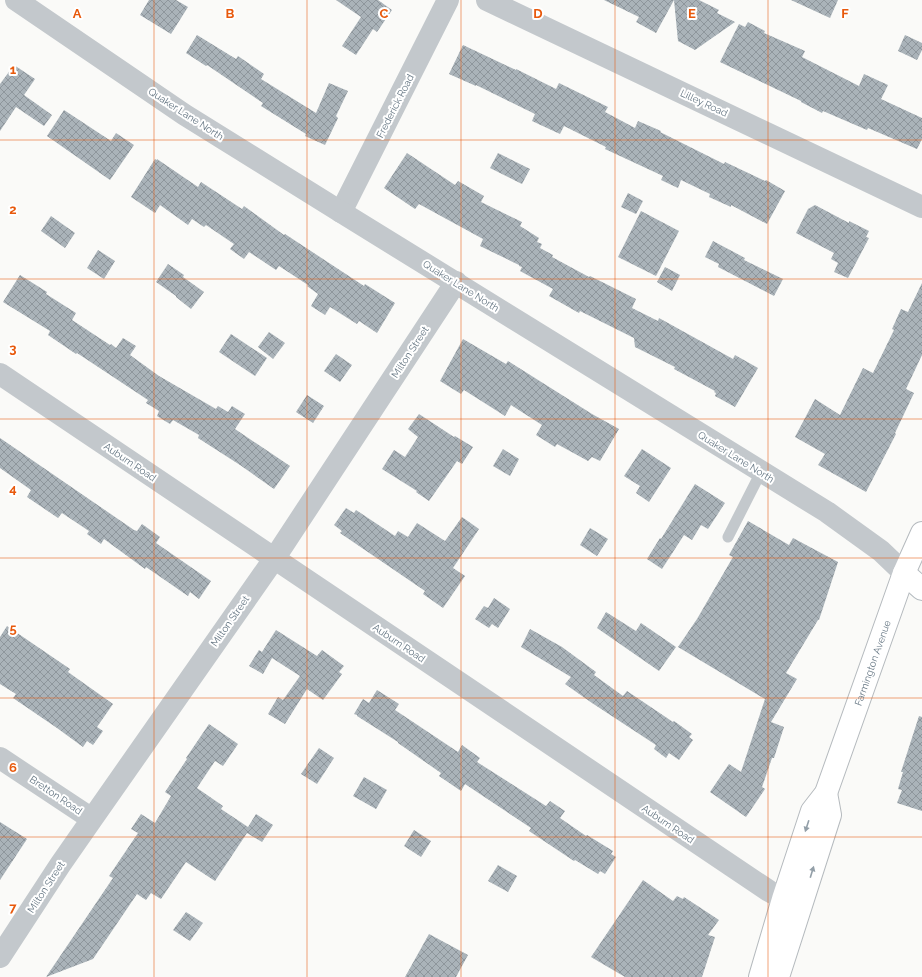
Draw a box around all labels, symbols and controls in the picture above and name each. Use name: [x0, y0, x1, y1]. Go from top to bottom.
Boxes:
text: A: [73, 6, 82, 21]
text: B: [226, 6, 235, 21]
text: C: [380, 6, 389, 21]
text: D: [533, 6, 543, 21]
text: E: [688, 6, 696, 21]
text: F: [841, 6, 849, 21]
text: 1: [10, 62, 17, 77]
street label: Frederick Road: [374, 72, 416, 140]
street label: Quaker Lane North: [146, 86, 226, 143]
street label: Lilley Road: [679, 87, 729, 119]
text: 2: [9, 202, 17, 217]
street label: Quaker Lane North: [421, 258, 501, 314]
street label: Milton Street: [389, 324, 431, 380]
text: 3: [9, 341, 17, 356]
street label: Quaker Lane North: [696, 429, 776, 485]
street label: Auburn Road: [102, 441, 158, 483]
text: 4: [9, 481, 17, 496]
street label: Milton Street: [209, 593, 252, 648]
street label: Farmington Avenue: [852, 618, 893, 707]
text: 5: [9, 621, 17, 636]
street label: Auburn Road: [371, 622, 427, 664]
text: 6: [9, 760, 17, 775]
street label: Bretton Road: [28, 773, 84, 817]
street label: Auburn Road: [640, 803, 696, 845]
one-way arrow: [804, 820, 810, 832]
street label: Milton Street: [25, 859, 67, 915]
one-way arrow: [809, 865, 815, 877]
text: 7: [9, 900, 17, 915]

